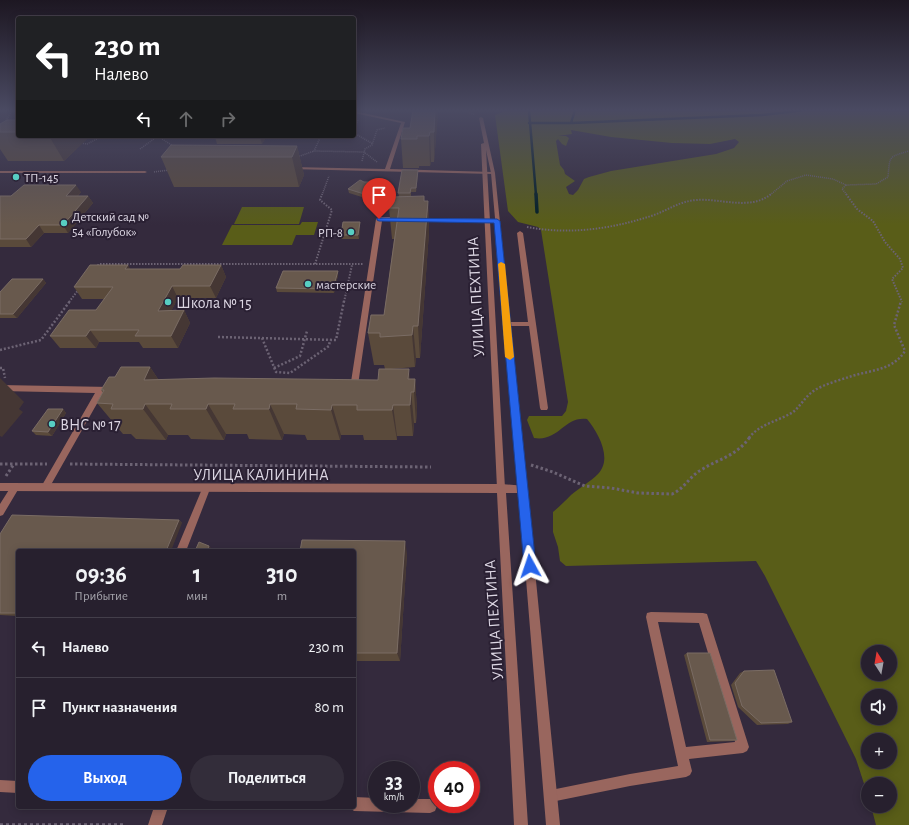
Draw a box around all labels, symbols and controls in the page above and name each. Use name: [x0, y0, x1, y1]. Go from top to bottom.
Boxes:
icon: left: [28, 32, 80, 84]
text: 230 m: [94, 33, 161, 61]
text: Налево: [94, 66, 148, 84]
icon: left: [133, 108, 155, 130]
icon: ahead: [175, 108, 197, 130]
icon: right: [217, 108, 239, 130]
marker: ТП-145: [11, 172, 21, 182]
place label: ТП-145: [24, 172, 59, 185]
pin: [362, 178, 396, 219]
icon: arrive: [368, 184, 390, 206]
place label: Детский сад № 54 «Голубок»: [72, 211, 149, 239]
marker: Детский сад № 54 «Голубок»: [59, 218, 69, 228]
place label: РП-8: [318, 227, 343, 240]
marker: РП-8: [346, 227, 356, 237]
street label: УЛИЦА ПЕХТИНА: [465, 236, 487, 357]
marker: мастерские: [303, 279, 313, 289]
place label: мастерские: [316, 279, 376, 292]
place label: Школа № 15: [176, 295, 252, 311]
marker: Школа № 15: [163, 297, 173, 307]
place label: ВНС № 17: [60, 417, 121, 433]
marker: ВНС № 17: [47, 419, 57, 429]
street label: УЛИЦА КАЛИНИНА: [193, 467, 329, 483]
position arrow: [509, 545, 551, 587]
street label: УЛИЦА ПЕХТИНА: [482, 559, 506, 681]
text: 09:36: [75, 563, 127, 587]
text: 1: [193, 563, 201, 587]
text: 310: [266, 563, 298, 587]
text: Прибытие: [74, 590, 128, 603]
text: мин: [186, 590, 208, 603]
text: m: [277, 590, 287, 603]
icon: left: [28, 637, 50, 659]
text: Налево: [62, 640, 109, 655]
text: 230 m: [309, 640, 344, 655]
north arrow: [861, 645, 897, 681]
map controls: [861, 645, 897, 813]
button: sound: [861, 689, 897, 725]
icon: arrive: [28, 697, 50, 719]
text: Пункт назначения: [62, 700, 177, 715]
text: 80 m: [314, 700, 344, 715]
button: +: [861, 733, 897, 769]
button: Выход: [28, 755, 182, 801]
button: Поделиться: [190, 755, 344, 801]
speed limit sign: 40: [428, 761, 480, 813]
text: 33: [385, 772, 403, 792]
button: −: [861, 777, 897, 813]
text: km/h: [384, 792, 404, 802]

